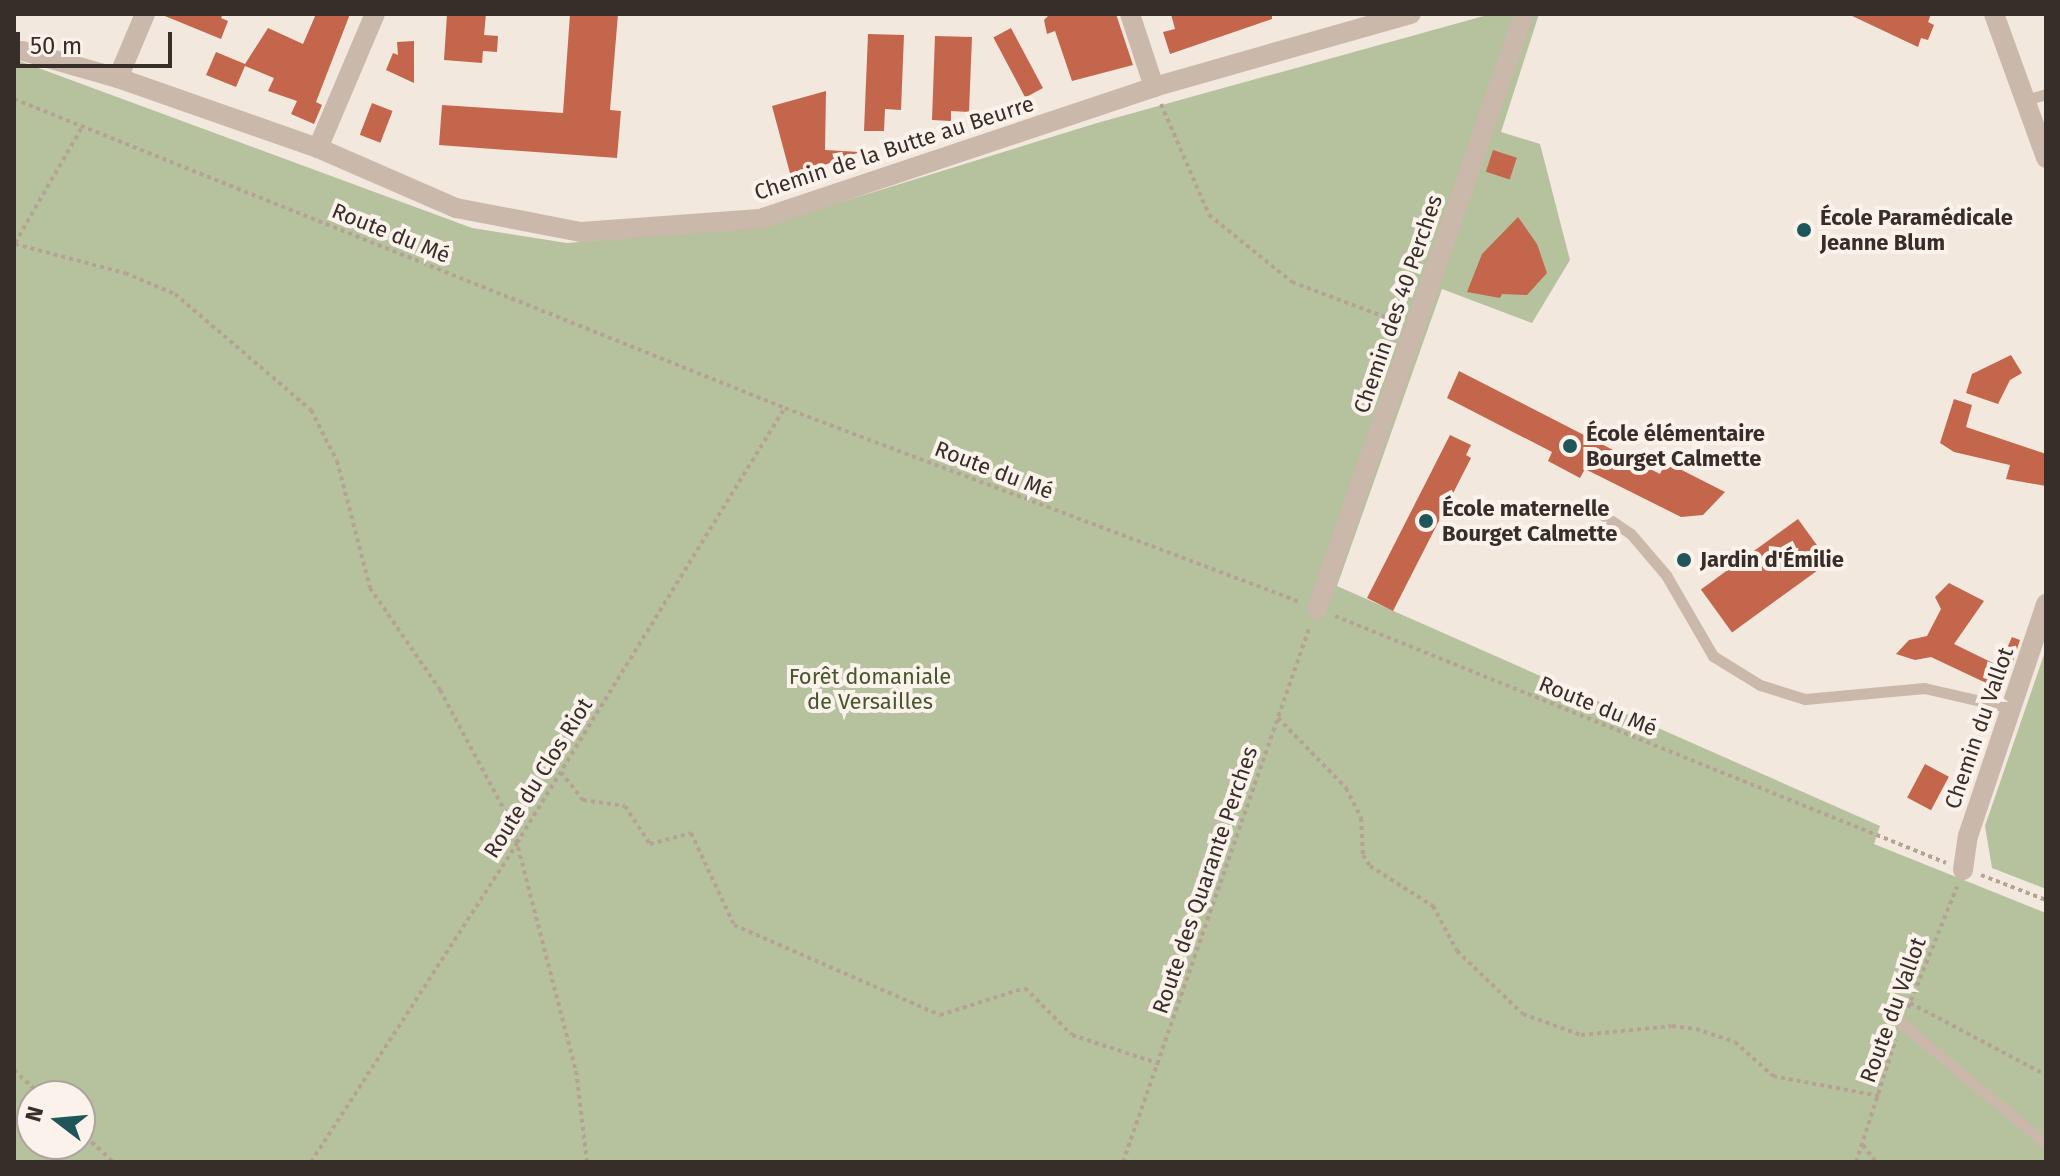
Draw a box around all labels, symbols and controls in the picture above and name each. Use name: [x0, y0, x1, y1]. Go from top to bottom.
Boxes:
scale bar: [20, 16, 176, 66]
text: 50 m: [30, 32, 82, 60]
street label: Chemin de la Butte au Beurre: [751, 90, 1037, 206]
street label: Chemin des 40 Perches: [1348, 191, 1448, 417]
street label: Route du Mé: [328, 197, 454, 269]
place label: École Paramédicale Jeanne Blum: [1820, 204, 2013, 256]
marker: École Paramédicale Jeanne Blum: [1795, 221, 1813, 239]
place label: École élémentaire Bourget Calmette: [1586, 420, 1765, 472]
street label: Route du Mé: [931, 435, 1057, 505]
marker: École élémentaire Bourget Calmette: [1561, 437, 1579, 455]
place label: École maternelle Bourget Calmette: [1442, 495, 1617, 546]
marker: École maternelle Bourget Calmette: [1417, 512, 1435, 530]
place label: Jardin d'Émilie: [1700, 547, 1844, 573]
marker: Jardin d'Émilie: [1675, 551, 1693, 569]
street label: Chemin du Vallot: [1939, 644, 2019, 812]
park label: Forêt domaniale de Versailles: [789, 663, 951, 714]
street label: Route du Mé: [1535, 670, 1661, 742]
street label: Route du Clos Riot: [478, 693, 598, 863]
street label: Route des Quarante Perches: [1147, 743, 1263, 1017]
street label: Route du Vallot: [1855, 934, 1931, 1086]
north arrow: [16, 1080, 96, 1160]
text: N: [19, 1103, 49, 1125]

